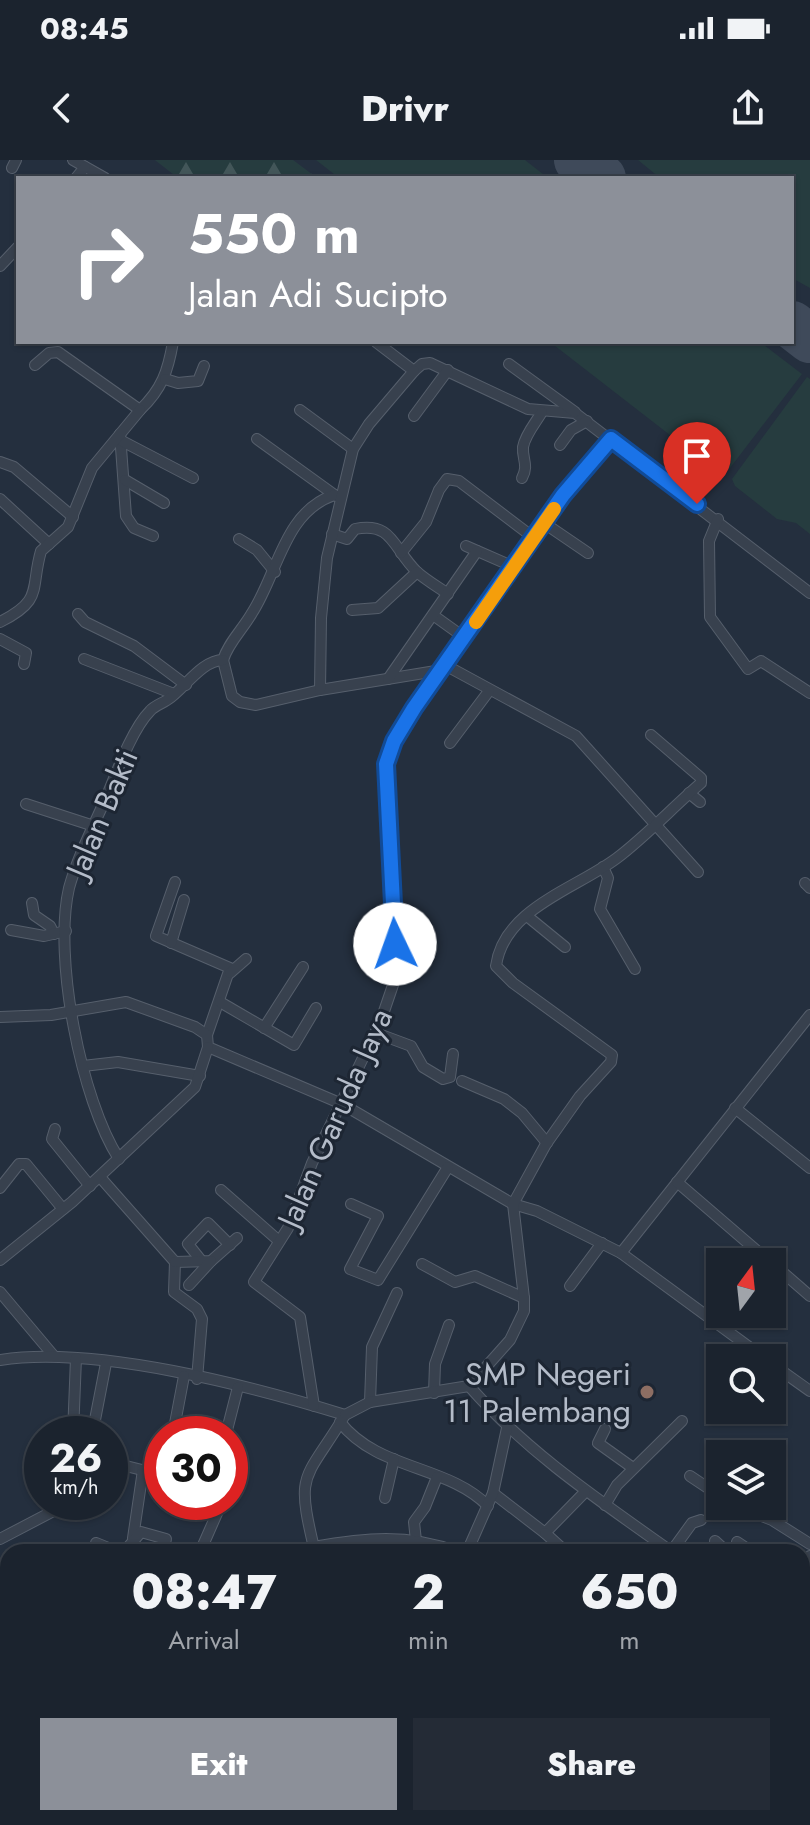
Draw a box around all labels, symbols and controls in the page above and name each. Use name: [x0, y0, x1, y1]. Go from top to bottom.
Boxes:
text: 08:45: [40, 7, 129, 50]
text: Drivr: [361, 82, 449, 134]
icon: back: [40, 86, 84, 130]
icon: share: [726, 86, 770, 130]
text: 550 m: [188, 193, 360, 274]
icon: right: [56, 208, 160, 312]
text: Jalan Adi Sucipto: [188, 268, 448, 320]
pin: [663, 422, 731, 504]
icon: arrive: [675, 434, 719, 478]
street label: Jalan Bakti: [53, 742, 150, 888]
position arrow: [353, 902, 437, 986]
street label: Jalan Garuda Jaya: [264, 1001, 404, 1239]
north arrow: [706, 1248, 786, 1328]
map controls: [706, 1248, 786, 1520]
button: search: [706, 1344, 786, 1424]
place label: SMP Negeri 11 Palembang: [443, 1351, 631, 1434]
marker: SMP Negeri 11 Palembang: [638, 1383, 656, 1401]
speed limit sign: 30: [144, 1416, 248, 1520]
text: 26: [50, 1429, 103, 1487]
button: layers: [706, 1440, 786, 1520]
text: km/h: [53, 1473, 99, 1502]
text: 08:47: [132, 1558, 276, 1627]
text: 2: [412, 1558, 445, 1627]
text: 650: [580, 1558, 678, 1627]
text: Arrival: [168, 1621, 240, 1659]
text: min: [408, 1621, 449, 1659]
text: m: [619, 1621, 639, 1659]
button: Exit: [40, 1718, 397, 1810]
button: Share: [413, 1718, 770, 1810]

